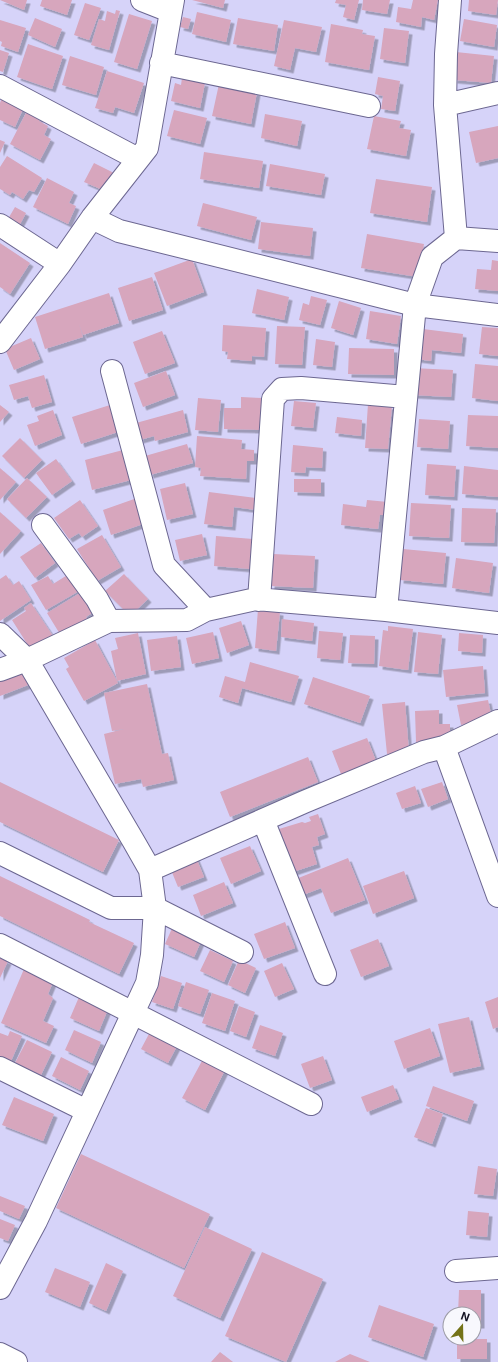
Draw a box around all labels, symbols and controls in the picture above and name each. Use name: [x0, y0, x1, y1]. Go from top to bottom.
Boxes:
north arrow: [442, 1306, 482, 1346]
text: N: [459, 1309, 472, 1325]

